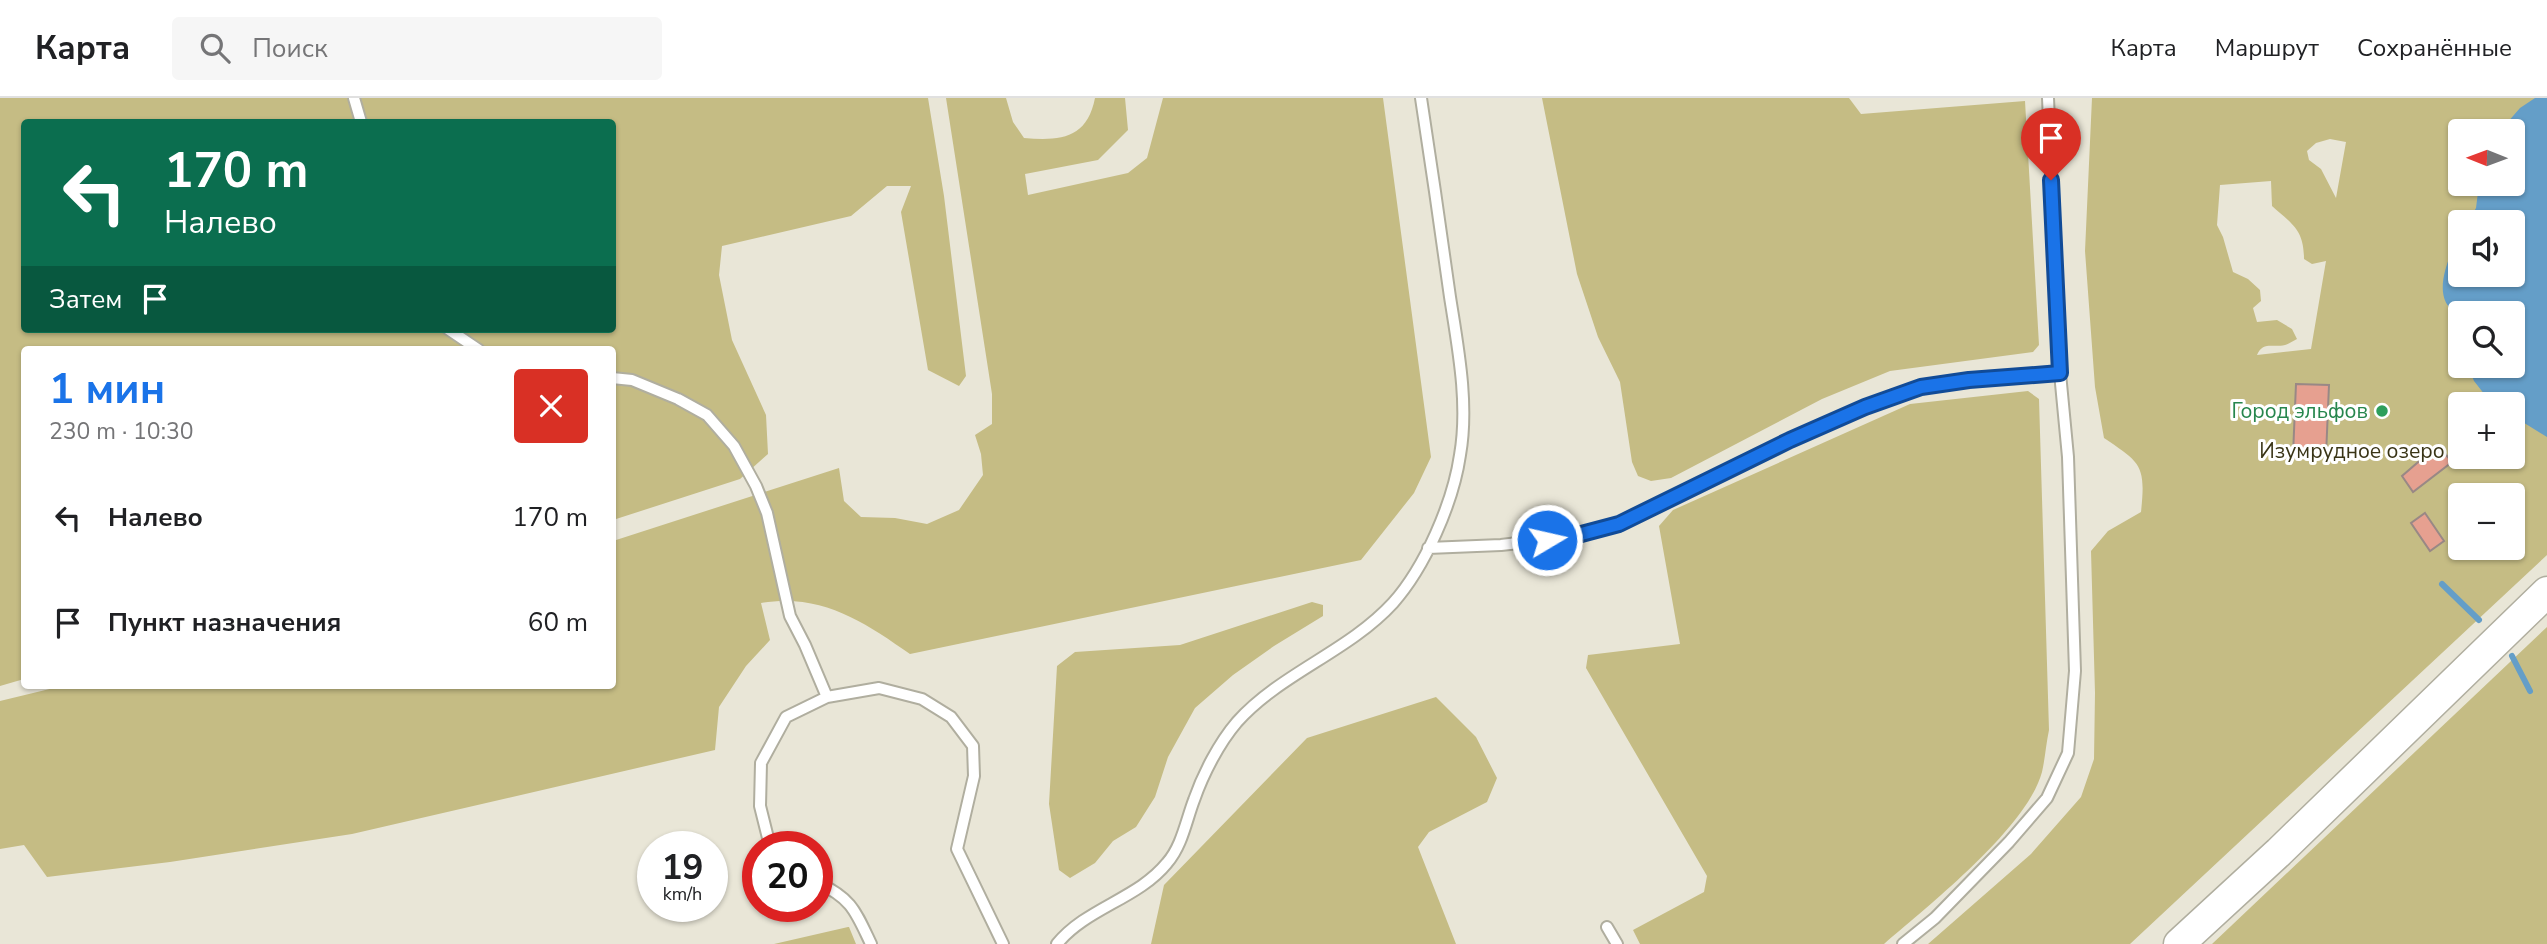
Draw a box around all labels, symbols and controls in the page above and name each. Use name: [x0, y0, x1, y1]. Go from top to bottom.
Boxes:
search box: [172, 17, 662, 80]
text: Карта: [35, 26, 130, 71]
icon: search: [196, 29, 234, 67]
text: Поиск: [252, 31, 328, 66]
text: Карта: [2111, 32, 2177, 64]
text: Маршрут: [2215, 32, 2319, 64]
text: Сохранённые: [2357, 32, 2512, 64]
pin: [2021, 108, 2081, 180]
icon: arrive: [2032, 119, 2070, 157]
north arrow: [2448, 119, 2525, 196]
map controls: [2448, 119, 2525, 560]
text: 170 m: [164, 137, 308, 204]
icon: left: [49, 147, 140, 238]
text: Налево: [164, 201, 277, 244]
button: sound: [2448, 210, 2525, 287]
icon: arrive: [136, 280, 174, 318]
text: Затем: [49, 282, 122, 317]
button: search: [2448, 301, 2525, 378]
text: 1 мин: [49, 361, 165, 418]
button: close: [514, 369, 588, 443]
button: +: [2448, 392, 2525, 469]
place label: Город эльфов: [2232, 397, 2368, 425]
marker: Город эльфов: [2374, 403, 2390, 419]
text: 230 m · 10:30: [49, 416, 194, 447]
park label: Изумрудное озеро: [2259, 437, 2445, 465]
button: −: [2448, 483, 2525, 560]
icon: left: [49, 499, 87, 537]
text: Налево: [108, 500, 203, 535]
text: 170 m: [512, 500, 588, 535]
position arrow: [1510, 503, 1584, 577]
icon: arrive: [49, 604, 87, 642]
text: Пункт назначения: [108, 605, 341, 640]
text: 60 m: [528, 605, 588, 640]
speed limit sign: 20: [742, 831, 833, 922]
text: 19: [661, 844, 704, 891]
text: km/h: [663, 882, 702, 906]

